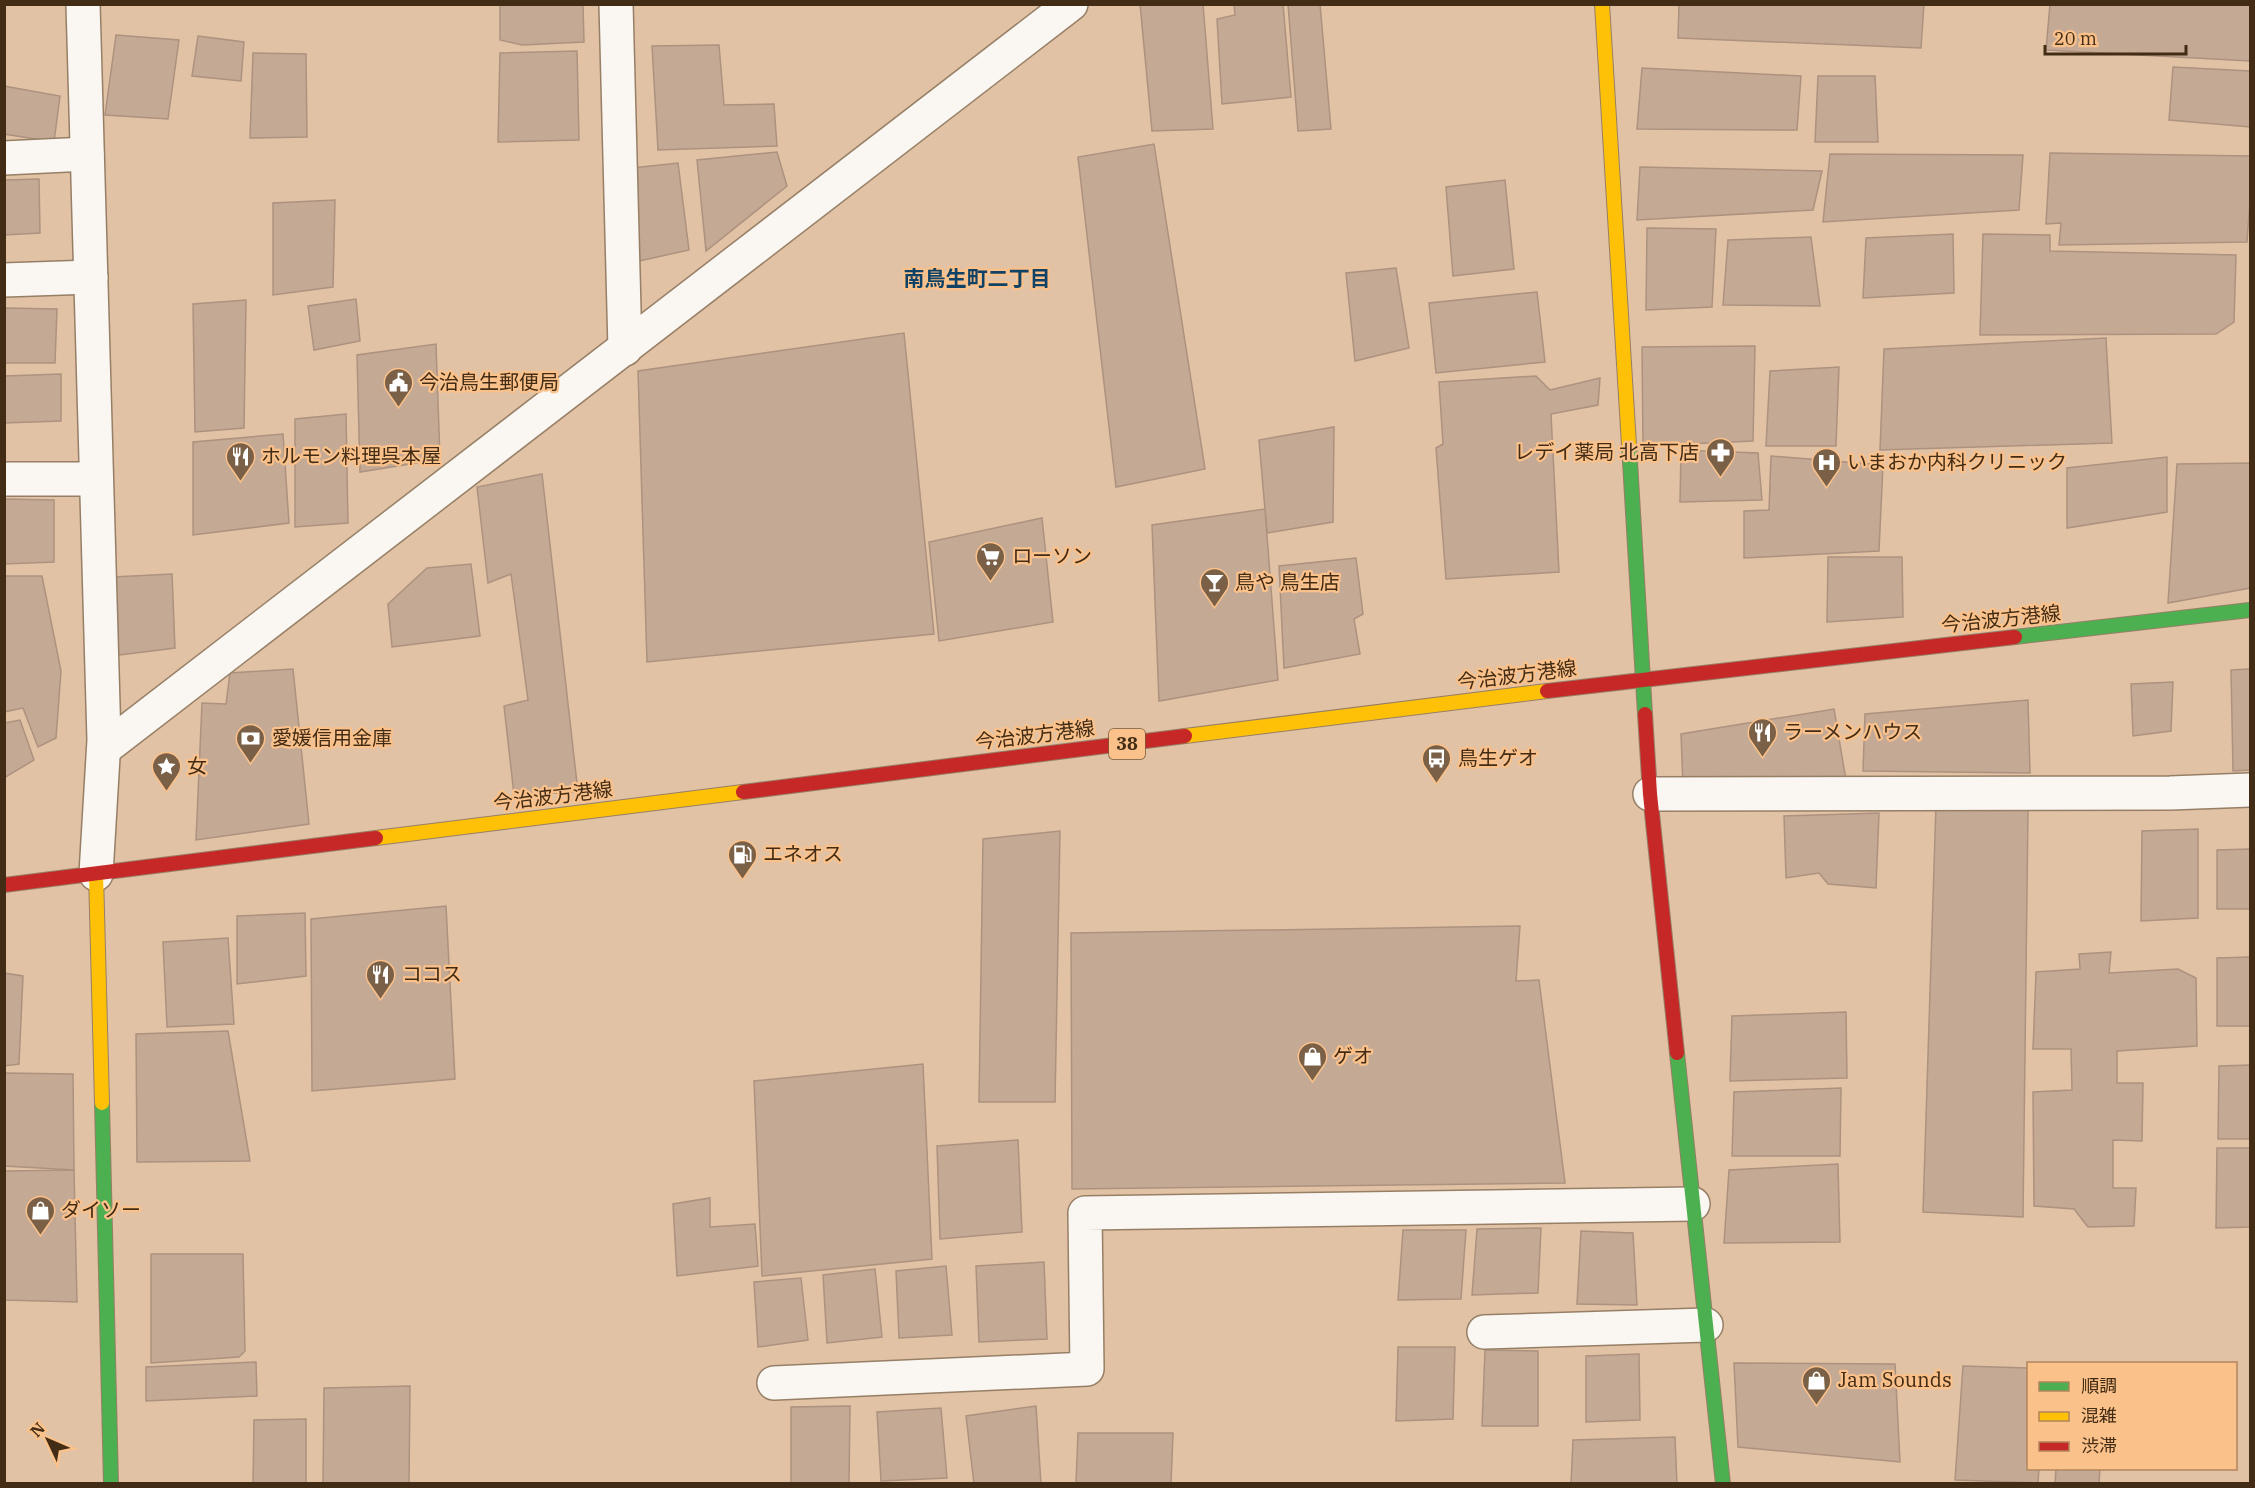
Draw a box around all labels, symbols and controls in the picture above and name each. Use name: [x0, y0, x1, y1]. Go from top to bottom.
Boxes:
scale bar: [2045, 18, 2186, 56]
text: 20 m: [2054, 27, 2097, 50]
district label: 南鳥生町二丁目: [904, 264, 1051, 292]
public building icon: 今治鳥生郵便局: [382, 366, 414, 408]
place label: 今治鳥生郵便局: [419, 368, 559, 395]
pharmacy icon: レデイ薬局 北高下店: [1704, 436, 1736, 478]
place label: レデイ薬局 北高下店: [1514, 438, 1699, 465]
restaurant icon: ホルモン料理呉本屋: [224, 440, 256, 482]
place label: ホルモン料理呉本屋: [261, 442, 441, 469]
hospital icon: いまおか内科クリニック: [1810, 446, 1842, 488]
place label: いまおか内科クリニック: [1847, 448, 2067, 475]
supermarket icon: ローソン: [975, 540, 1007, 582]
place label: ローソン: [1012, 542, 1092, 569]
bar icon: 鳥や 鳥生店: [1198, 566, 1230, 608]
place label: 鳥や 鳥生店: [1235, 568, 1340, 595]
street label: 今治波方港線: [1940, 599, 2062, 638]
street label: 今治波方港線: [1456, 654, 1578, 695]
street label: 今治波方港線: [974, 714, 1096, 755]
restaurant icon: ラーメンハウス: [1746, 716, 1778, 758]
place label: ラーメンハウス: [1783, 718, 1922, 745]
bank icon: 愛媛信用金庫: [235, 722, 267, 764]
place label: 愛媛信用金庫: [272, 724, 392, 751]
road number: 38: [1109, 729, 1145, 759]
bus stop icon: 鳥生ゲオ: [1421, 742, 1453, 784]
place label: 鳥生ゲオ: [1458, 744, 1538, 771]
place icon: 女: [150, 750, 182, 792]
place label: 女: [187, 752, 207, 779]
street label: 今治波方港線: [492, 775, 614, 816]
fuel station icon: エネオス: [726, 838, 758, 880]
place label: エネオス: [763, 840, 843, 867]
restaurant icon: ココス: [365, 958, 397, 1000]
place label: ココス: [402, 960, 462, 987]
shop icon: ゲオ: [1296, 1040, 1328, 1082]
place label: ゲオ: [1333, 1042, 1373, 1069]
shop icon: ダイソー: [24, 1194, 56, 1236]
place label: ダイソー: [61, 1196, 141, 1223]
legend: [2027, 1362, 2237, 1470]
shop icon: Jam Sounds: [1801, 1364, 1833, 1406]
place label: Jam Sounds: [1838, 1366, 1952, 1393]
text: 順調: [2081, 1374, 2117, 1397]
text: 混雑: [2081, 1404, 2117, 1427]
north arrow: [18, 1410, 78, 1470]
text: N: [26, 1418, 49, 1441]
text: 渋滞: [2081, 1434, 2117, 1457]

